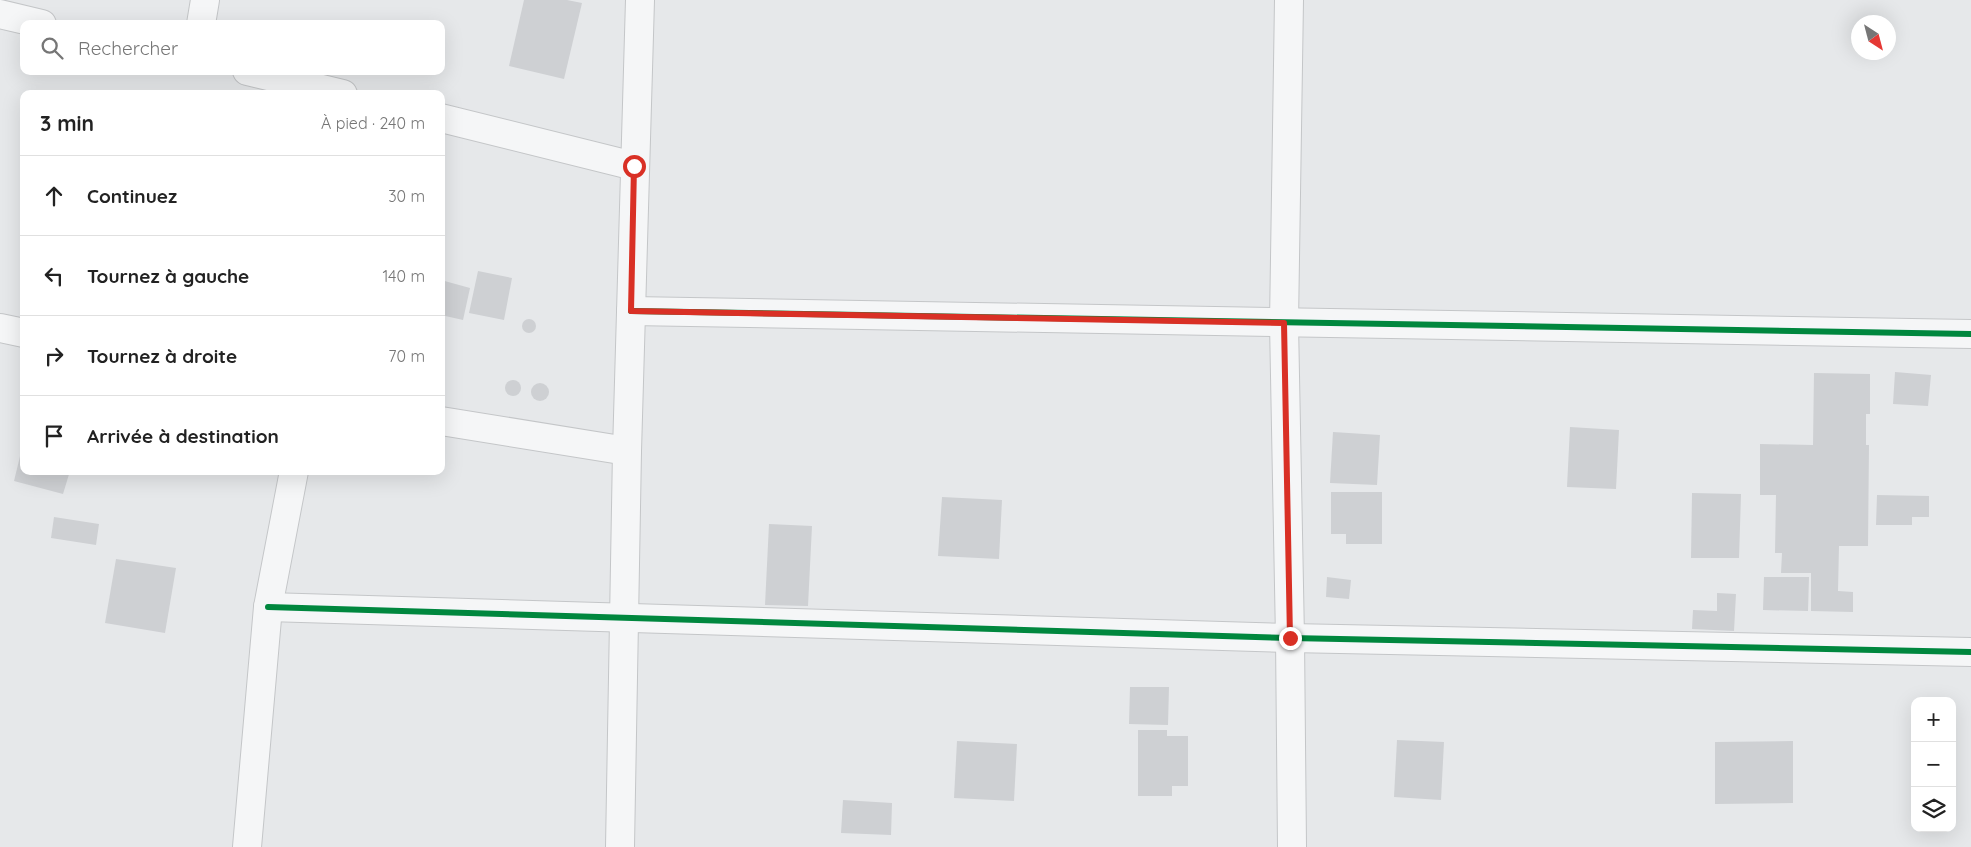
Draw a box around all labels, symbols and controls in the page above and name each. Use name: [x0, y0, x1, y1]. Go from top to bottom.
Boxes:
north arrow: [1851, 15, 1896, 60]
search box: [20, 20, 445, 75]
icon: search: [38, 34, 66, 62]
text: Rechercher: [78, 36, 178, 60]
text: 3 min: [40, 110, 94, 136]
text: À pied · 240 m: [321, 113, 425, 133]
route start: [623, 155, 646, 178]
icon: ahead: [40, 182, 68, 210]
text: Continuez: [87, 184, 177, 208]
text: 30 m: [388, 186, 425, 206]
icon: left: [40, 262, 68, 290]
text: Tournez à gauche: [87, 264, 249, 288]
text: 140 m: [382, 266, 425, 286]
icon: right: [40, 342, 68, 370]
text: Tournez à droite: [87, 344, 237, 368]
text: 70 m: [388, 346, 425, 366]
icon: arrive: [40, 422, 68, 450]
text: Arrivée à destination: [87, 424, 279, 448]
route end: [1279, 627, 1302, 650]
map controls: [1911, 697, 1956, 832]
button: +: [1911, 697, 1956, 742]
button: −: [1911, 742, 1956, 787]
button: layers: [1911, 787, 1956, 832]

